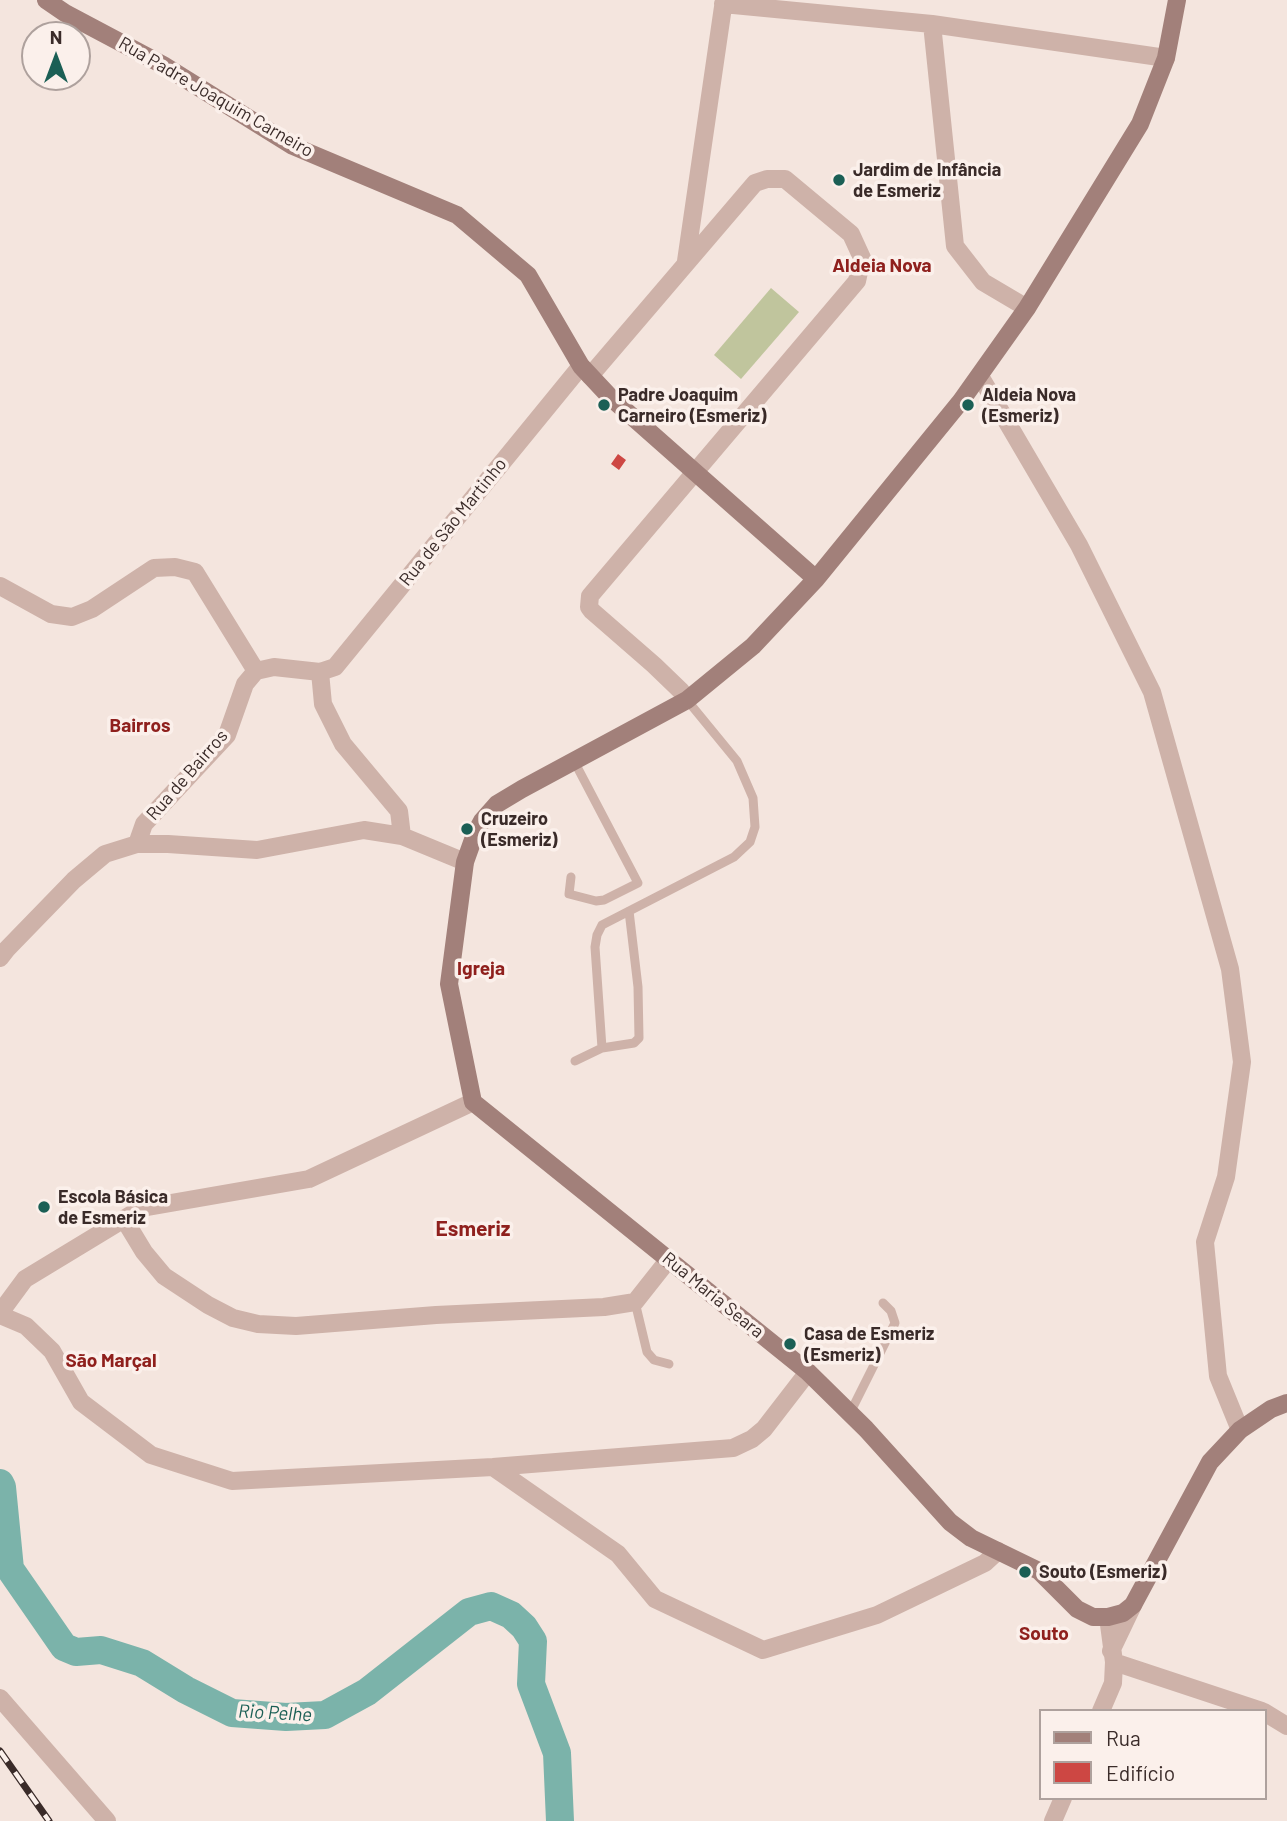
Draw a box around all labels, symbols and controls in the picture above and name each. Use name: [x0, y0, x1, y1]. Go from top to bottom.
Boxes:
north arrow: [21, 21, 91, 91]
text: N: [50, 25, 62, 48]
street label: Rua Padre Joaquim Carneiro: [115, 32, 317, 162]
place label: Jardim de Infância de Esmeriz: [853, 159, 1001, 202]
marker: Jardim de Infância de Esmeriz: [831, 172, 847, 188]
district label: Aldeia Nova: [832, 255, 932, 277]
place label: Padre Joaquim Carneiro (Esmeriz): [618, 384, 766, 426]
place label: Aldeia Nova (Esmeriz): [982, 384, 1076, 426]
marker: Padre Joaquim Carneiro (Esmeriz): [596, 397, 612, 413]
marker: Aldeia Nova (Esmeriz): [960, 397, 976, 413]
street label: Rua de São Martinho: [395, 454, 511, 590]
district label: Bairros: [109, 715, 171, 737]
street label: Rua de Bairros: [142, 725, 232, 825]
place label: Cruzeiro (Esmeriz): [481, 808, 558, 850]
marker: Cruzeiro (Esmeriz): [459, 821, 475, 837]
district label: Igreja: [457, 958, 505, 980]
place label: Escola Básica de Esmeriz: [58, 1186, 168, 1228]
marker: Escola Básica de Esmeriz: [36, 1199, 52, 1215]
district label: Esmeriz: [436, 1216, 510, 1242]
street label: Rua Maria Seara: [658, 1247, 768, 1343]
place label: Casa de Esmeriz (Esmeriz): [804, 1323, 934, 1366]
marker: Casa de Esmeriz (Esmeriz): [782, 1336, 798, 1352]
district label: São Marçal: [65, 1350, 157, 1372]
place label: Souto (Esmeriz): [1039, 1561, 1166, 1583]
marker: Souto (Esmeriz): [1017, 1564, 1033, 1580]
district label: Souto: [1019, 1623, 1069, 1645]
water label: Rio Pelhe: [237, 1700, 313, 1726]
legend: [1038, 1709, 1266, 1800]
text: Rua: [1106, 1725, 1141, 1750]
text: Edifício: [1106, 1760, 1175, 1785]

